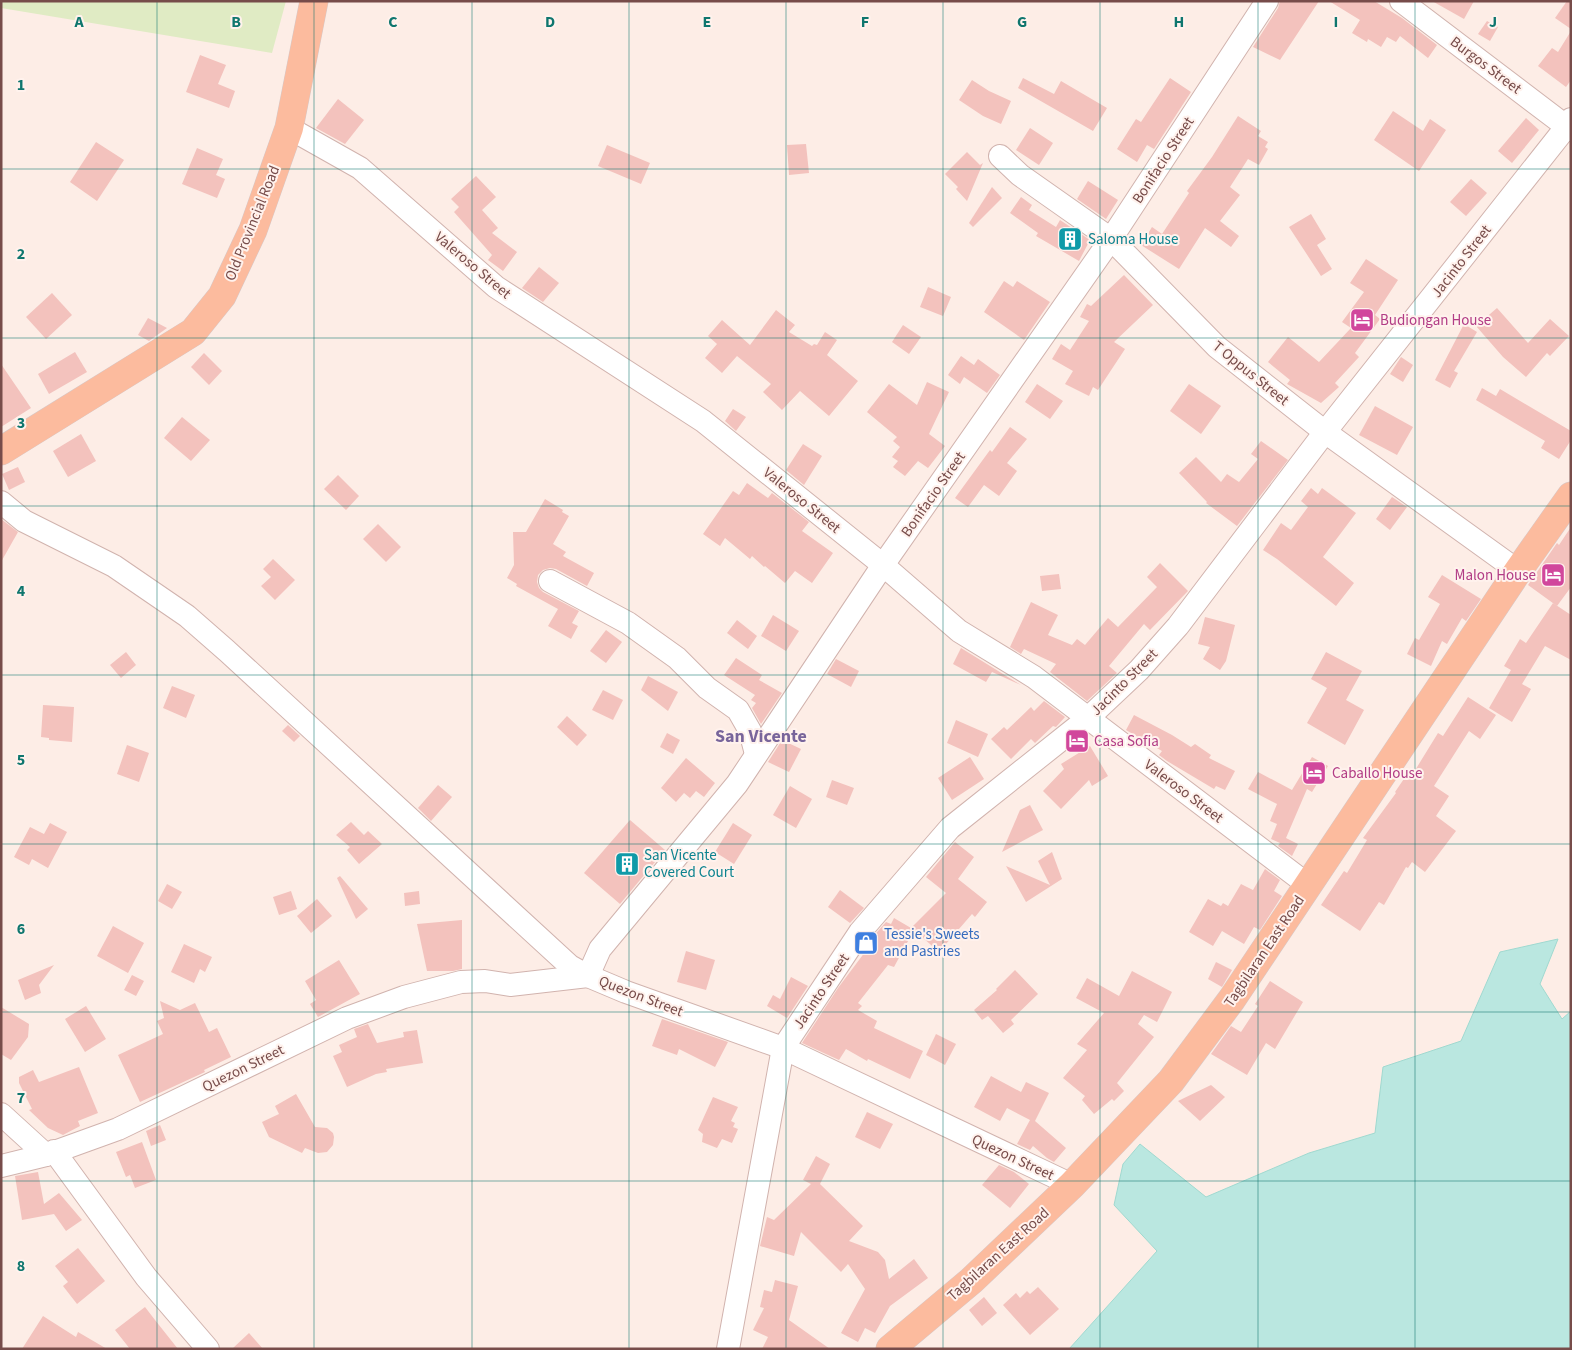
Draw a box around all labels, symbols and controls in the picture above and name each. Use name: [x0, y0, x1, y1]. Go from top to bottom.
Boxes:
text: A: [73, 11, 84, 33]
text: B: [231, 11, 241, 33]
text: C: [388, 11, 398, 33]
text: D: [545, 11, 555, 33]
text: E: [703, 11, 711, 33]
text: F: [861, 11, 869, 33]
text: G: [1017, 11, 1027, 33]
text: H: [1174, 11, 1184, 33]
text: I: [1334, 11, 1338, 33]
text: J: [1489, 11, 1497, 33]
street label: Burgos Street: [1446, 32, 1526, 99]
text: 1: [17, 74, 25, 96]
street label: Bonifacio Street: [1127, 113, 1199, 208]
street label: Old Provincial Road: [220, 162, 285, 284]
street label: Jacinto Street: [1426, 221, 1496, 302]
building icon: Saloma House: [1057, 226, 1083, 252]
street label: Valeroso Street: [430, 227, 516, 304]
place label: Saloma House: [1088, 229, 1178, 250]
text: 2: [17, 243, 25, 265]
hotel icon: Budiongan House: [1349, 307, 1375, 333]
place label: Budiongan House: [1380, 310, 1491, 331]
street label: T Oppus Street: [1208, 336, 1293, 411]
text: 3: [17, 412, 25, 434]
street label: Bonifacio Street: [896, 447, 971, 541]
street label: Valeroso Street: [758, 463, 845, 538]
hotel icon: Malon House: [1540, 562, 1566, 588]
place label: Malon House: [1455, 565, 1536, 586]
text: 4: [17, 580, 26, 602]
street label: Jacinto Street: [1086, 644, 1163, 721]
district label: San Vicente: [715, 724, 807, 749]
hotel icon: Casa Sofia: [1064, 728, 1090, 754]
place label: Casa Sofia: [1094, 731, 1159, 752]
text: 5: [17, 749, 25, 771]
street label: Valeroso Street: [1140, 755, 1228, 828]
hotel icon: Caballo House: [1301, 760, 1327, 786]
place label: Caballo House: [1332, 763, 1422, 784]
place label: San Vicente Covered Court: [644, 845, 734, 883]
building icon: San Vicente Covered Court: [614, 851, 640, 877]
street label: Tagbilaran East Road: [1219, 891, 1310, 1011]
text: 6: [17, 918, 25, 940]
place label: Tessie's Sweets and Pastries: [884, 924, 980, 962]
shop icon: Tessie's Sweets and Pastries: [853, 930, 879, 956]
street label: Jacinto Street: [788, 949, 854, 1033]
street label: Quezon Street: [596, 971, 686, 1022]
street label: Quezon Street: [199, 1040, 288, 1097]
text: 7: [17, 1087, 25, 1109]
street label: Quezon Street: [968, 1129, 1057, 1186]
street label: Tagbilaran East Road: [943, 1203, 1054, 1306]
text: 8: [17, 1255, 25, 1277]

